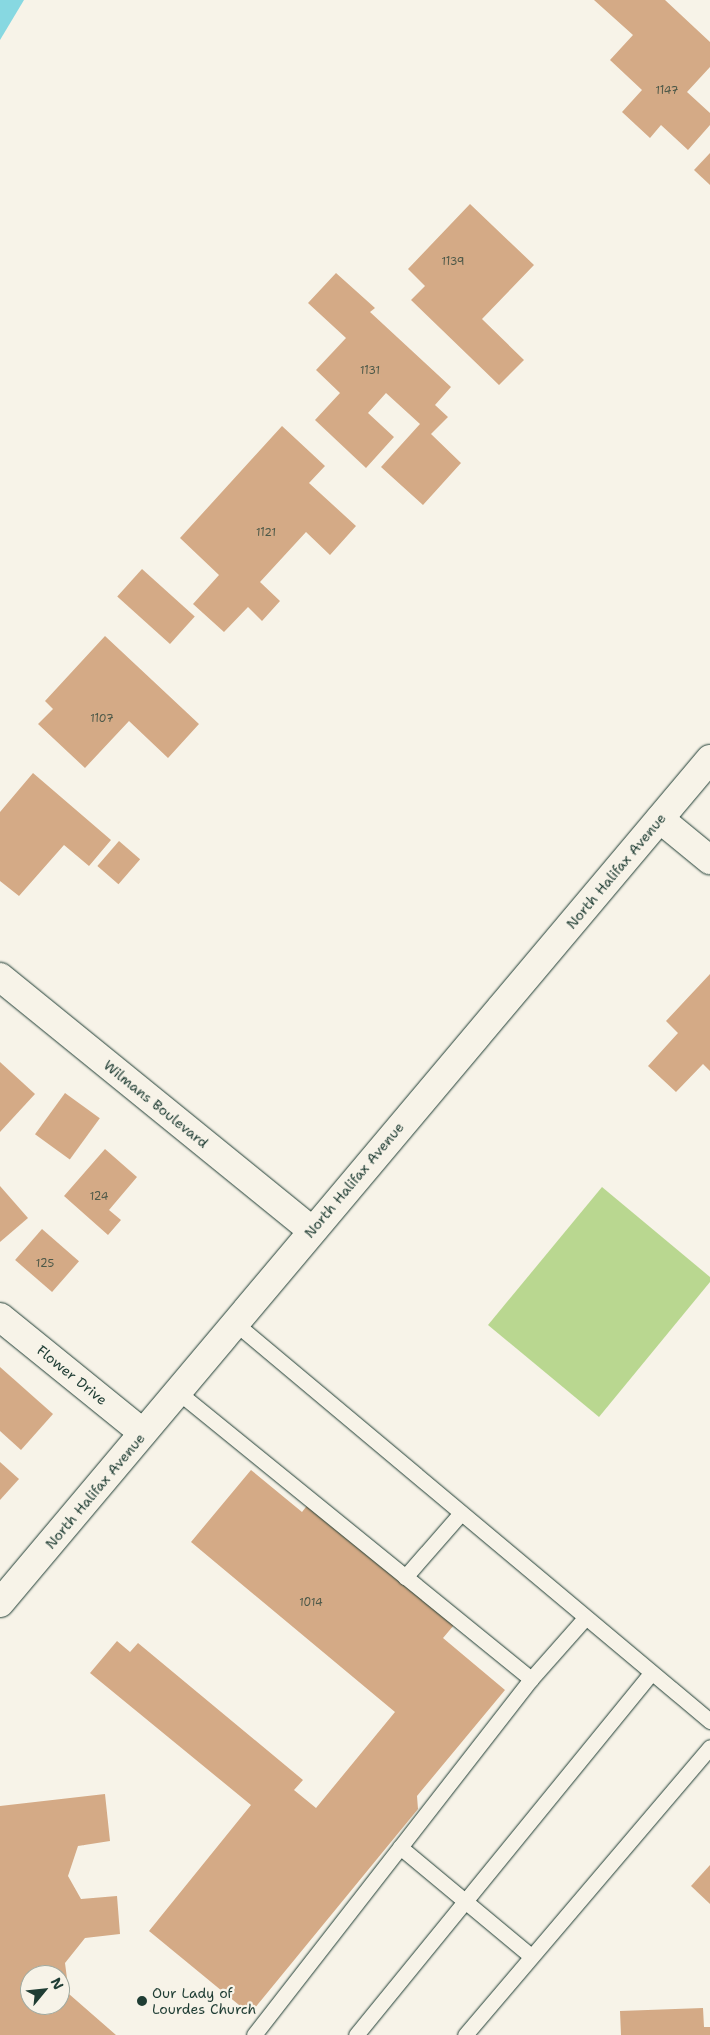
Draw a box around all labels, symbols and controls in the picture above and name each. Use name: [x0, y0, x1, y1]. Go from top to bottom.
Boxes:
house number: 1147: [656, 84, 678, 98]
house number: 1139: [441, 255, 465, 269]
house number: 1131: [360, 364, 380, 378]
house number: 1121: [256, 526, 276, 540]
house number: 1107: [90, 712, 114, 726]
street label: North Halifax Avenue: [563, 810, 669, 932]
street label: Wilmans Boulevard: [100, 1057, 212, 1151]
street label: North Halifax Avenue: [301, 1119, 407, 1241]
house number: 124: [90, 1190, 108, 1204]
house number: 125: [36, 1257, 54, 1271]
street label: Flower Drive: [34, 1342, 110, 1408]
street label: North Halifax Avenue: [42, 1430, 148, 1552]
house number: 1014: [299, 1596, 323, 1610]
north arrow: [20, 1965, 70, 2015]
text: N: [47, 1974, 68, 1993]
place label: Our Lady of Lourdes Church: [152, 1985, 256, 2018]
marker: Our Lady of Lourdes Church: [136, 1995, 148, 2007]

